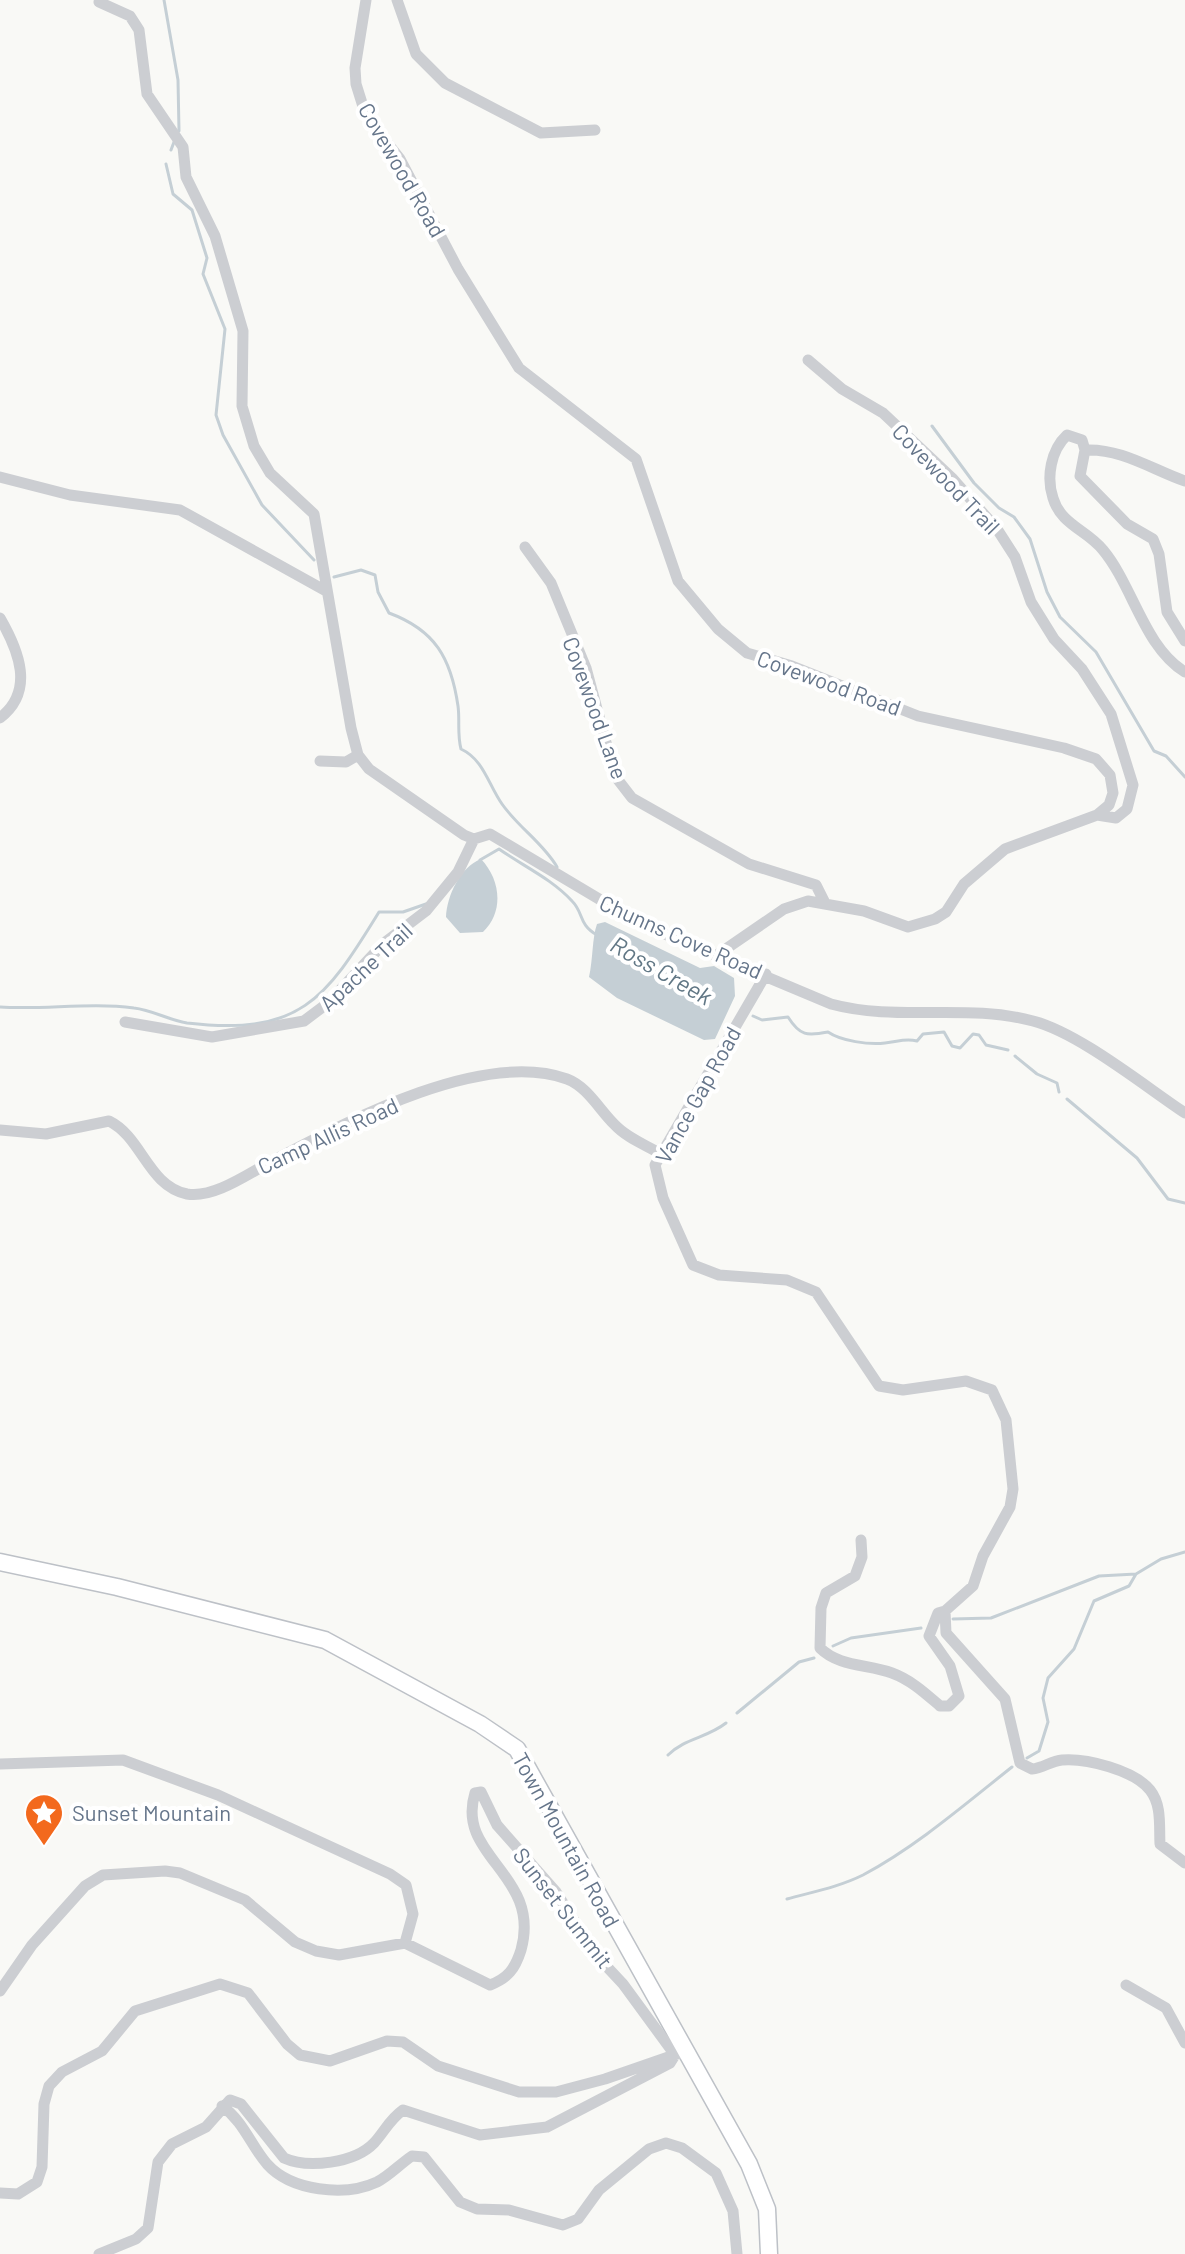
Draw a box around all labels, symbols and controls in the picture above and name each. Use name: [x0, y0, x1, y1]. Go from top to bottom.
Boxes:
street label: Covewood Road: [354, 98, 452, 241]
street label: Covewood Trail: [888, 418, 1006, 539]
street label: Covewood Lane: [558, 633, 634, 782]
street label: Covewood Road: [754, 644, 905, 720]
street label: Chunns Cove Road: [596, 889, 767, 984]
street label: Apache Trail: [314, 917, 417, 1016]
water label: Ross Creek: [606, 929, 718, 1011]
street label: Vance Gap Road: [649, 1022, 745, 1167]
street label: Camp Allis Road: [253, 1091, 402, 1179]
street label: Town Mountain Road: [508, 1748, 626, 1931]
place icon: Sunset Mountain: [23, 1792, 65, 1847]
place label: Sunset Mountain: [72, 1799, 231, 1825]
street label: Sunset Summit: [509, 1842, 619, 1973]

